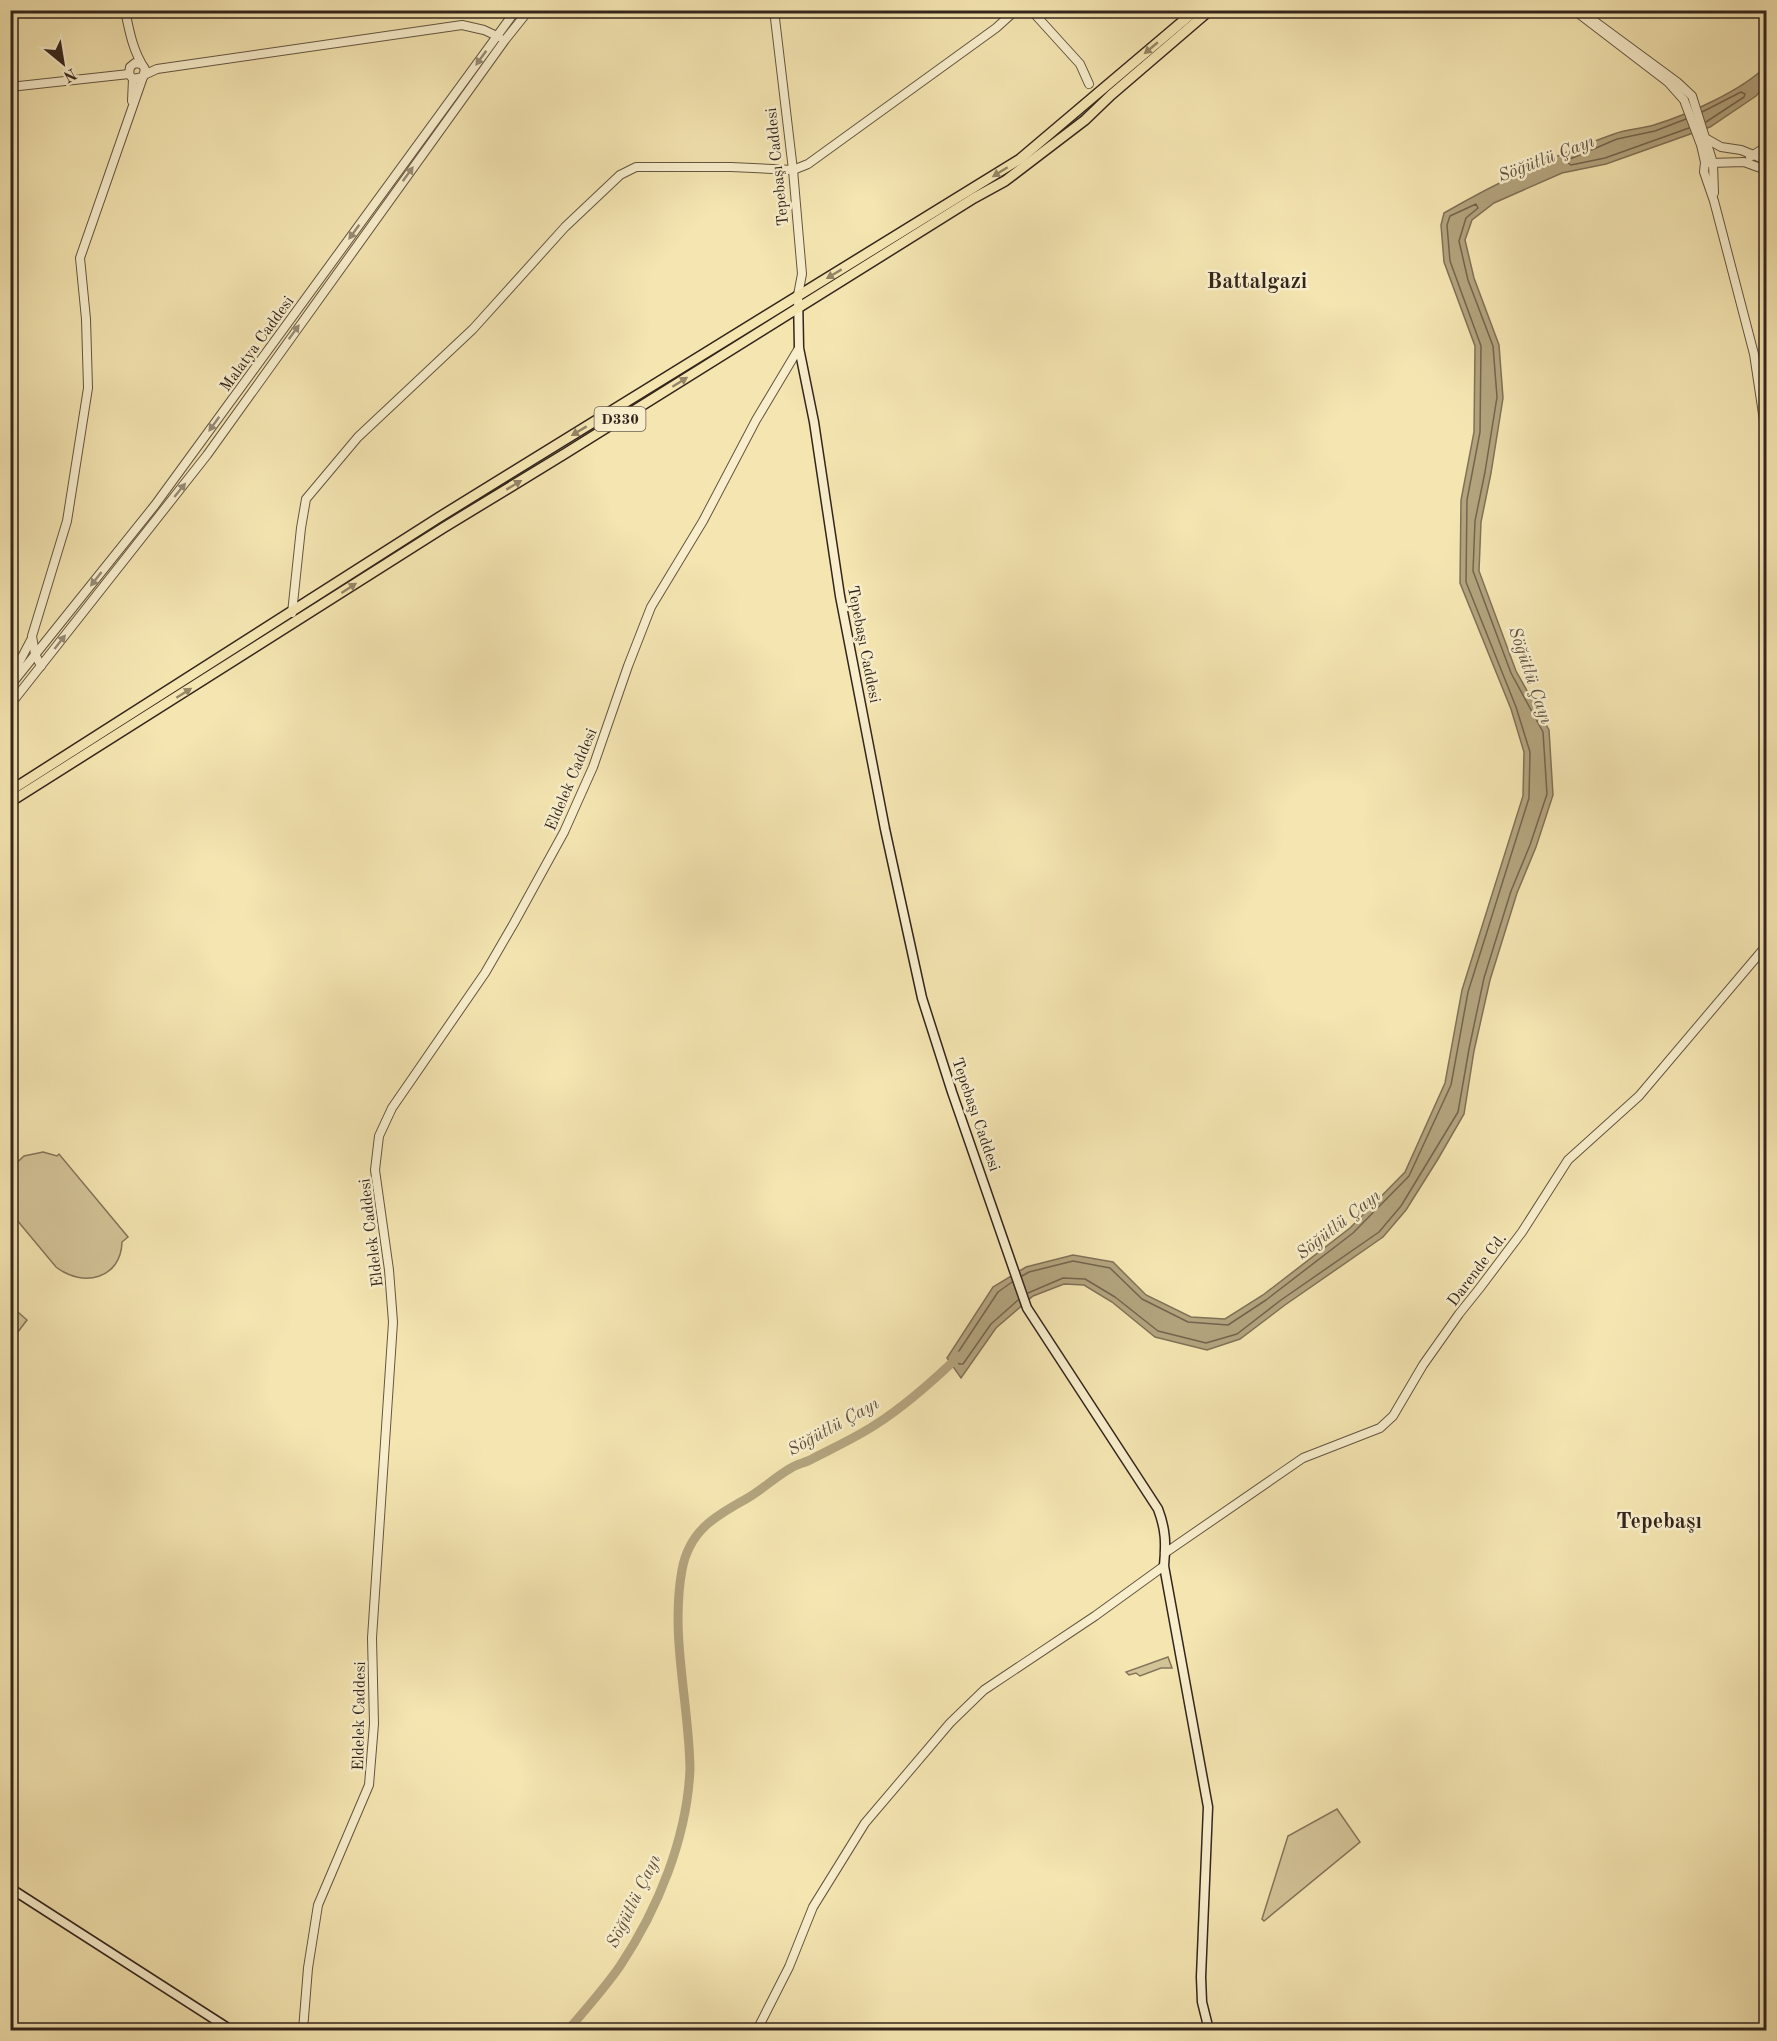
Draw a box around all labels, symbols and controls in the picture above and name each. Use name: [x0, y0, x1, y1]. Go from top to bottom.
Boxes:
north arrow: [33, 33, 93, 93]
one-way arrow: [1143, 42, 1159, 55]
one-way arrow: [476, 50, 488, 65]
text: N: [60, 64, 79, 85]
street label: Tepebaşı Caddesi: [764, 107, 792, 227]
water label: Söğütlü Çayı: [1496, 132, 1597, 186]
one-way arrow: [402, 166, 414, 182]
one-way arrow: [992, 166, 1009, 177]
one-way arrow: [348, 224, 360, 240]
one-way arrow: [825, 269, 842, 279]
district label: Battalgazi: [1207, 271, 1307, 293]
street label: Malatya Caddesi: [218, 294, 297, 395]
one-way arrow: [288, 324, 300, 340]
one-way arrow: [672, 376, 688, 387]
road number: D330: [594, 407, 646, 431]
one-way arrow: [208, 415, 220, 431]
one-way arrow: [571, 425, 587, 436]
one-way arrow: [506, 479, 522, 490]
one-way arrow: [173, 482, 185, 497]
one-way arrow: [90, 571, 103, 587]
one-way arrow: [340, 582, 357, 593]
street label: Tepebaşı Caddesi: [844, 584, 882, 704]
water label: Söğütlü Çayı: [1505, 624, 1555, 726]
one-way arrow: [53, 634, 66, 650]
one-way arrow: [176, 687, 192, 698]
street label: Eldelek Caddesi: [543, 726, 601, 833]
street label: Tepebaşı Caddesi: [948, 1056, 1002, 1174]
street label: Eldelek Caddesi: [357, 1177, 387, 1288]
water label: Söğütlü Çayı: [1293, 1186, 1384, 1263]
street label: Darende Cd.: [1445, 1231, 1510, 1310]
water label: Söğütlü Çayı: [785, 1394, 882, 1459]
district label: Tepebaşı: [1616, 1511, 1702, 1533]
street label: Eldelek Caddesi: [351, 1661, 369, 1771]
water label: Söğütlü Çayı: [604, 1852, 664, 1951]

